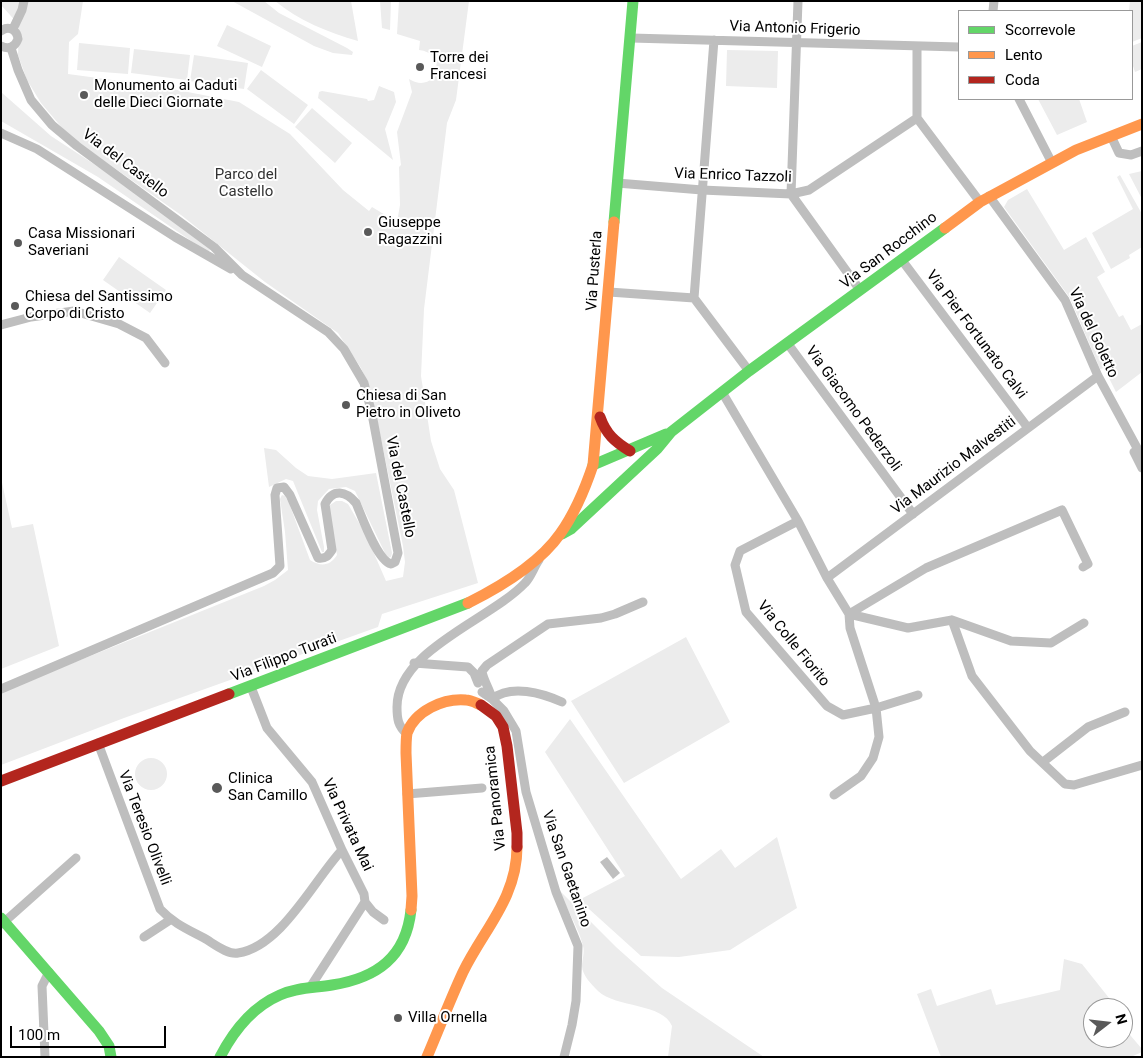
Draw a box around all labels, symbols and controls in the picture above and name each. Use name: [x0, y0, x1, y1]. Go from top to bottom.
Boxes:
legend: [958, 10, 1133, 100]
street label: Via Antonio Frigerio: [729, 18, 861, 40]
text: Scorrevole: [1005, 21, 1076, 39]
text: Lento: [1005, 46, 1043, 64]
place label: Torre dei Francesi: [430, 49, 489, 84]
marker: Torre dei Francesi: [414, 61, 426, 73]
text: Coda: [1005, 71, 1040, 89]
place label: Monumento ai Caduti delle Dieci Giornate: [94, 77, 237, 112]
marker: Monumento ai Caduti delle Dieci Giornate: [78, 89, 90, 101]
street label: Via del Castello: [78, 126, 172, 202]
street label: Via Enrico Tazzoli: [674, 165, 792, 187]
park label: Parco del Castello: [215, 166, 277, 201]
street label: Via San Rocchino: [837, 209, 941, 293]
place label: Giuseppe Ragazzini: [378, 214, 442, 249]
place label: Casa Missionari Saveriani: [28, 225, 135, 260]
marker: Giuseppe Ragazzini: [362, 226, 374, 238]
street label: Via Pusterla: [583, 230, 607, 312]
marker: Casa Missionari Saveriani: [12, 237, 24, 249]
street label: Via Pier Fortunato Calvi: [922, 267, 1030, 403]
street label: Via del Goletto: [1064, 285, 1122, 381]
place label: Chiesa del Santissimo Corpo di Cristo: [25, 288, 173, 323]
marker: Chiesa del Santissimo Corpo di Cristo: [9, 300, 21, 312]
street label: Via Giacomo Pederzoli: [801, 343, 905, 475]
place label: Chiesa di San Pietro in Oliveto: [356, 387, 461, 422]
marker: Chiesa di San Pietro in Oliveto: [340, 399, 352, 411]
street label: Via Maurizio Malvestiti: [888, 413, 1020, 519]
street label: Via del Castello: [381, 435, 419, 539]
street label: Via Colle Fiorito: [753, 598, 833, 690]
street label: Via Filippo Turati: [229, 630, 339, 686]
street label: Via Panoramica: [482, 745, 510, 851]
street label: Via Teresio Olivelli: [114, 768, 174, 888]
place label: Clinica San Camillo: [228, 770, 308, 805]
street label: Via Privata Mai: [318, 776, 376, 874]
marker: Clinica San Camillo: [210, 781, 224, 795]
street label: Via San Gaetanino: [538, 808, 594, 930]
north arrow: [1083, 998, 1133, 1048]
place label: Villa Ornella: [408, 1009, 487, 1027]
marker: Villa Ornella: [392, 1012, 404, 1024]
text: N: [1112, 1012, 1131, 1026]
scale bar: [12, 1016, 169, 1048]
text: 100 m: [18, 1026, 60, 1044]

